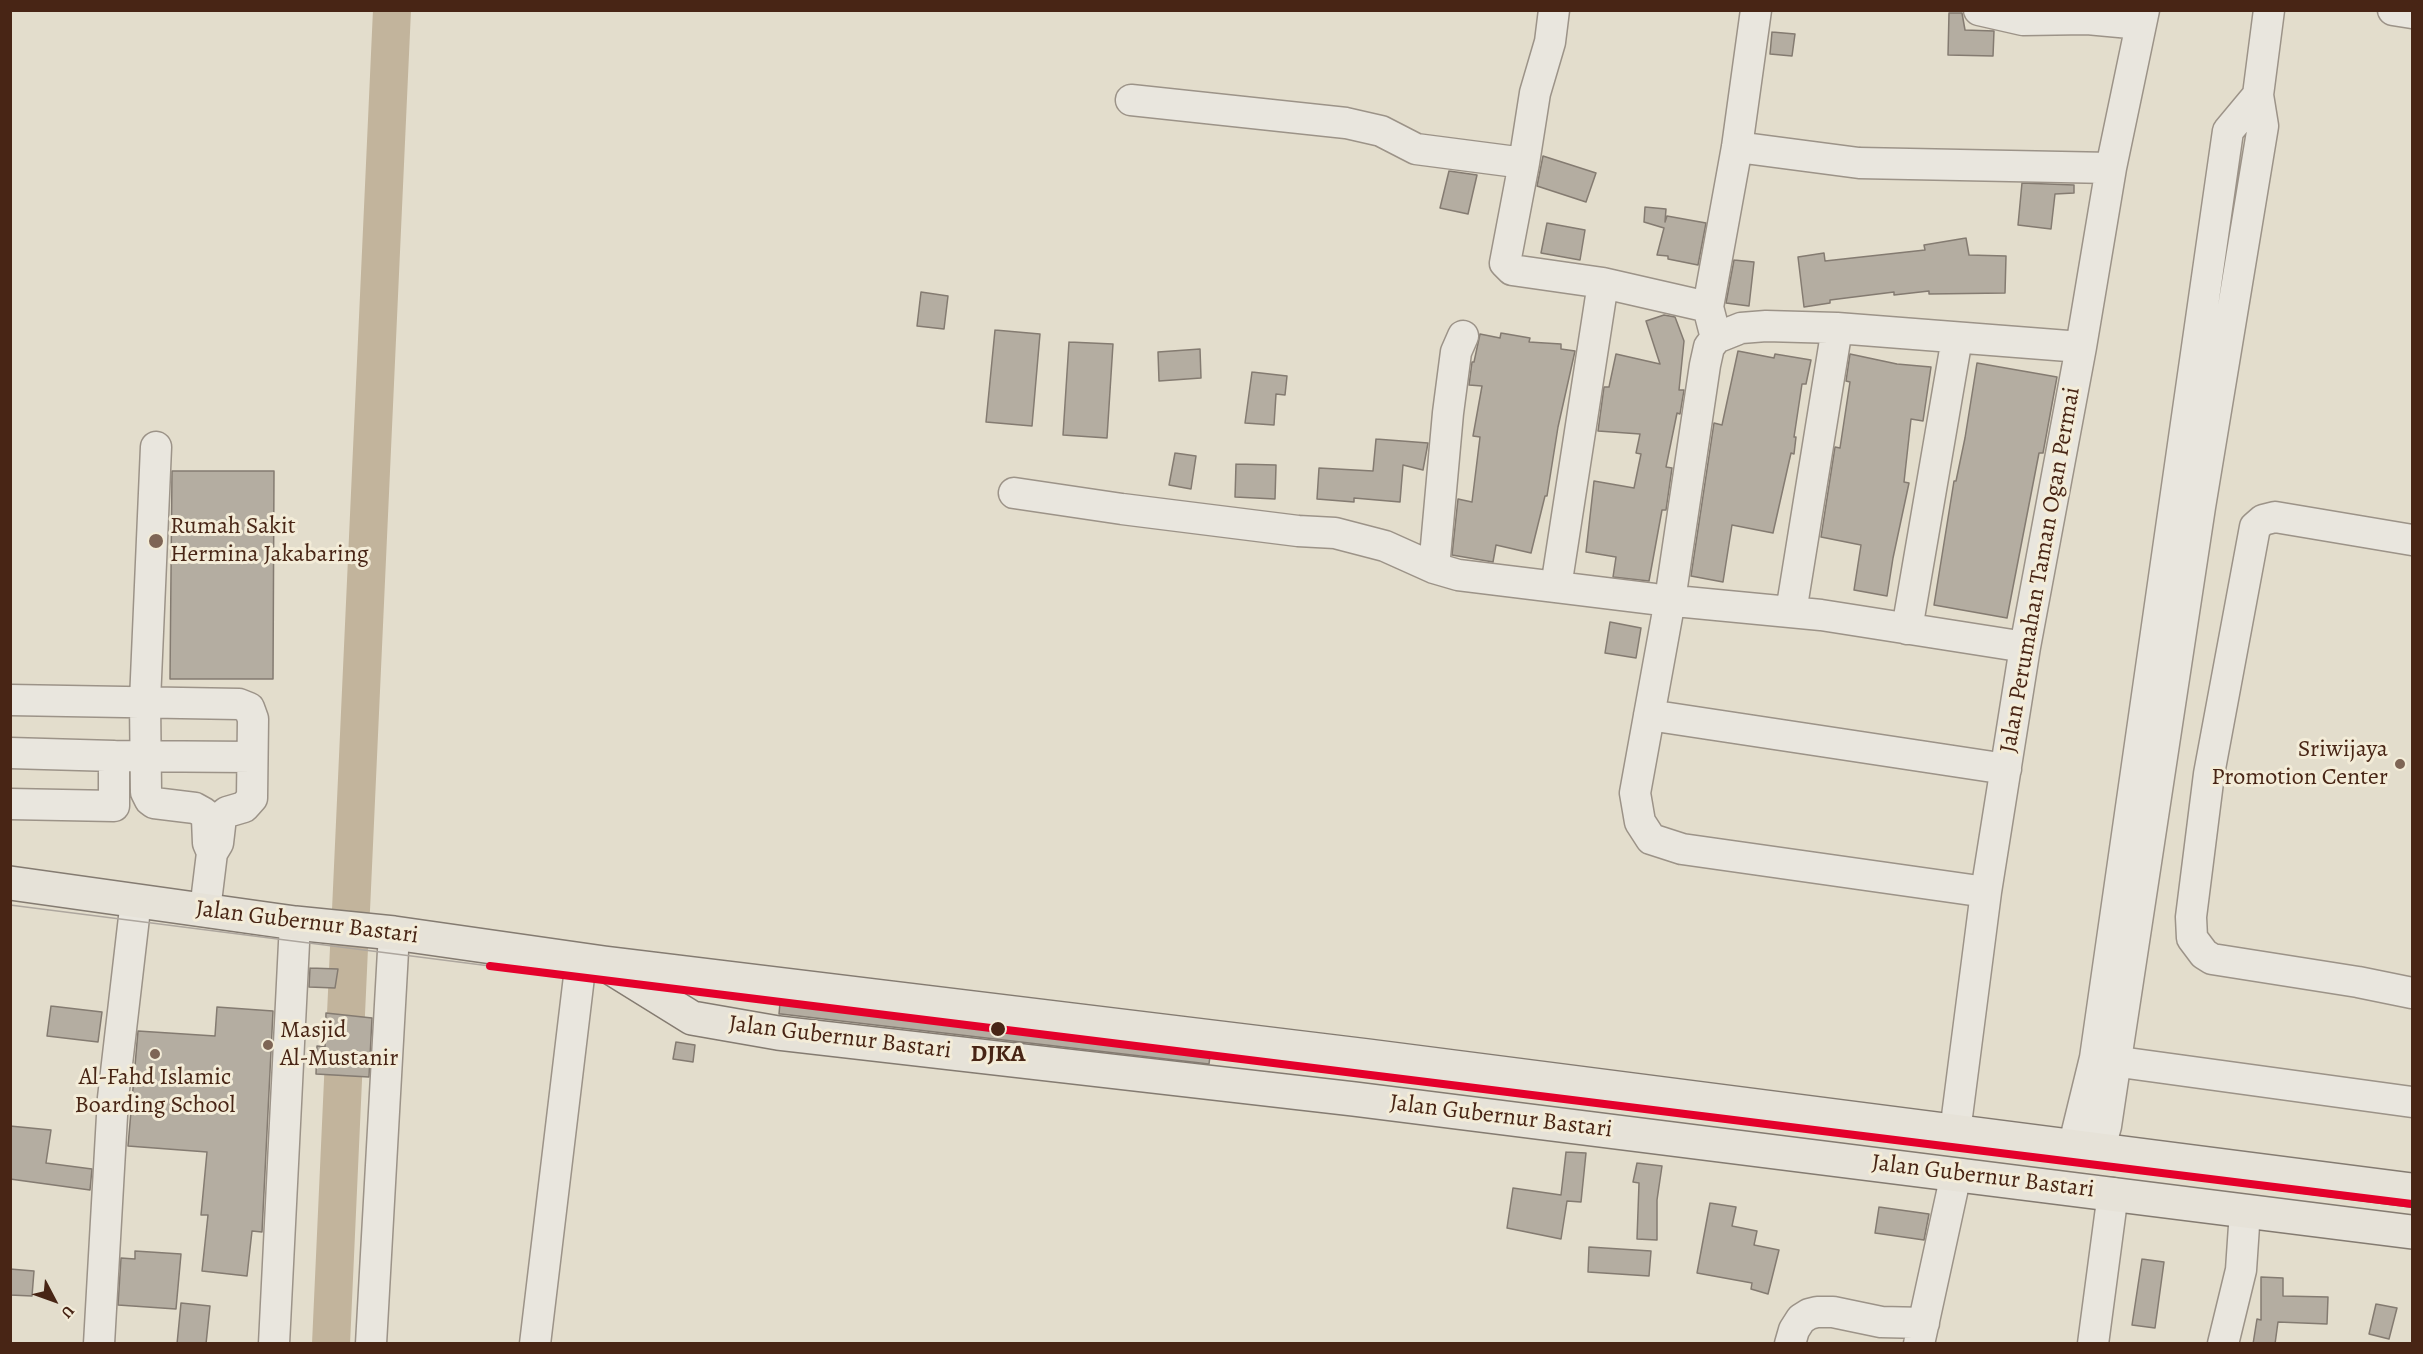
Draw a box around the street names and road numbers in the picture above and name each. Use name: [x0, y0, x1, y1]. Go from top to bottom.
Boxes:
street label: Jalan Perumahan Taman Ogan Permai: [1995, 385, 2087, 755]
street label: Jalan Gubernur Bastari: [194, 895, 420, 951]
street label: Jalan Gubernur Bastari: [727, 1010, 953, 1066]
street label: Jalan Gubernur Bastari: [1388, 1089, 1614, 1145]
street label: Jalan Gubernur Bastari: [1870, 1149, 2096, 1205]

